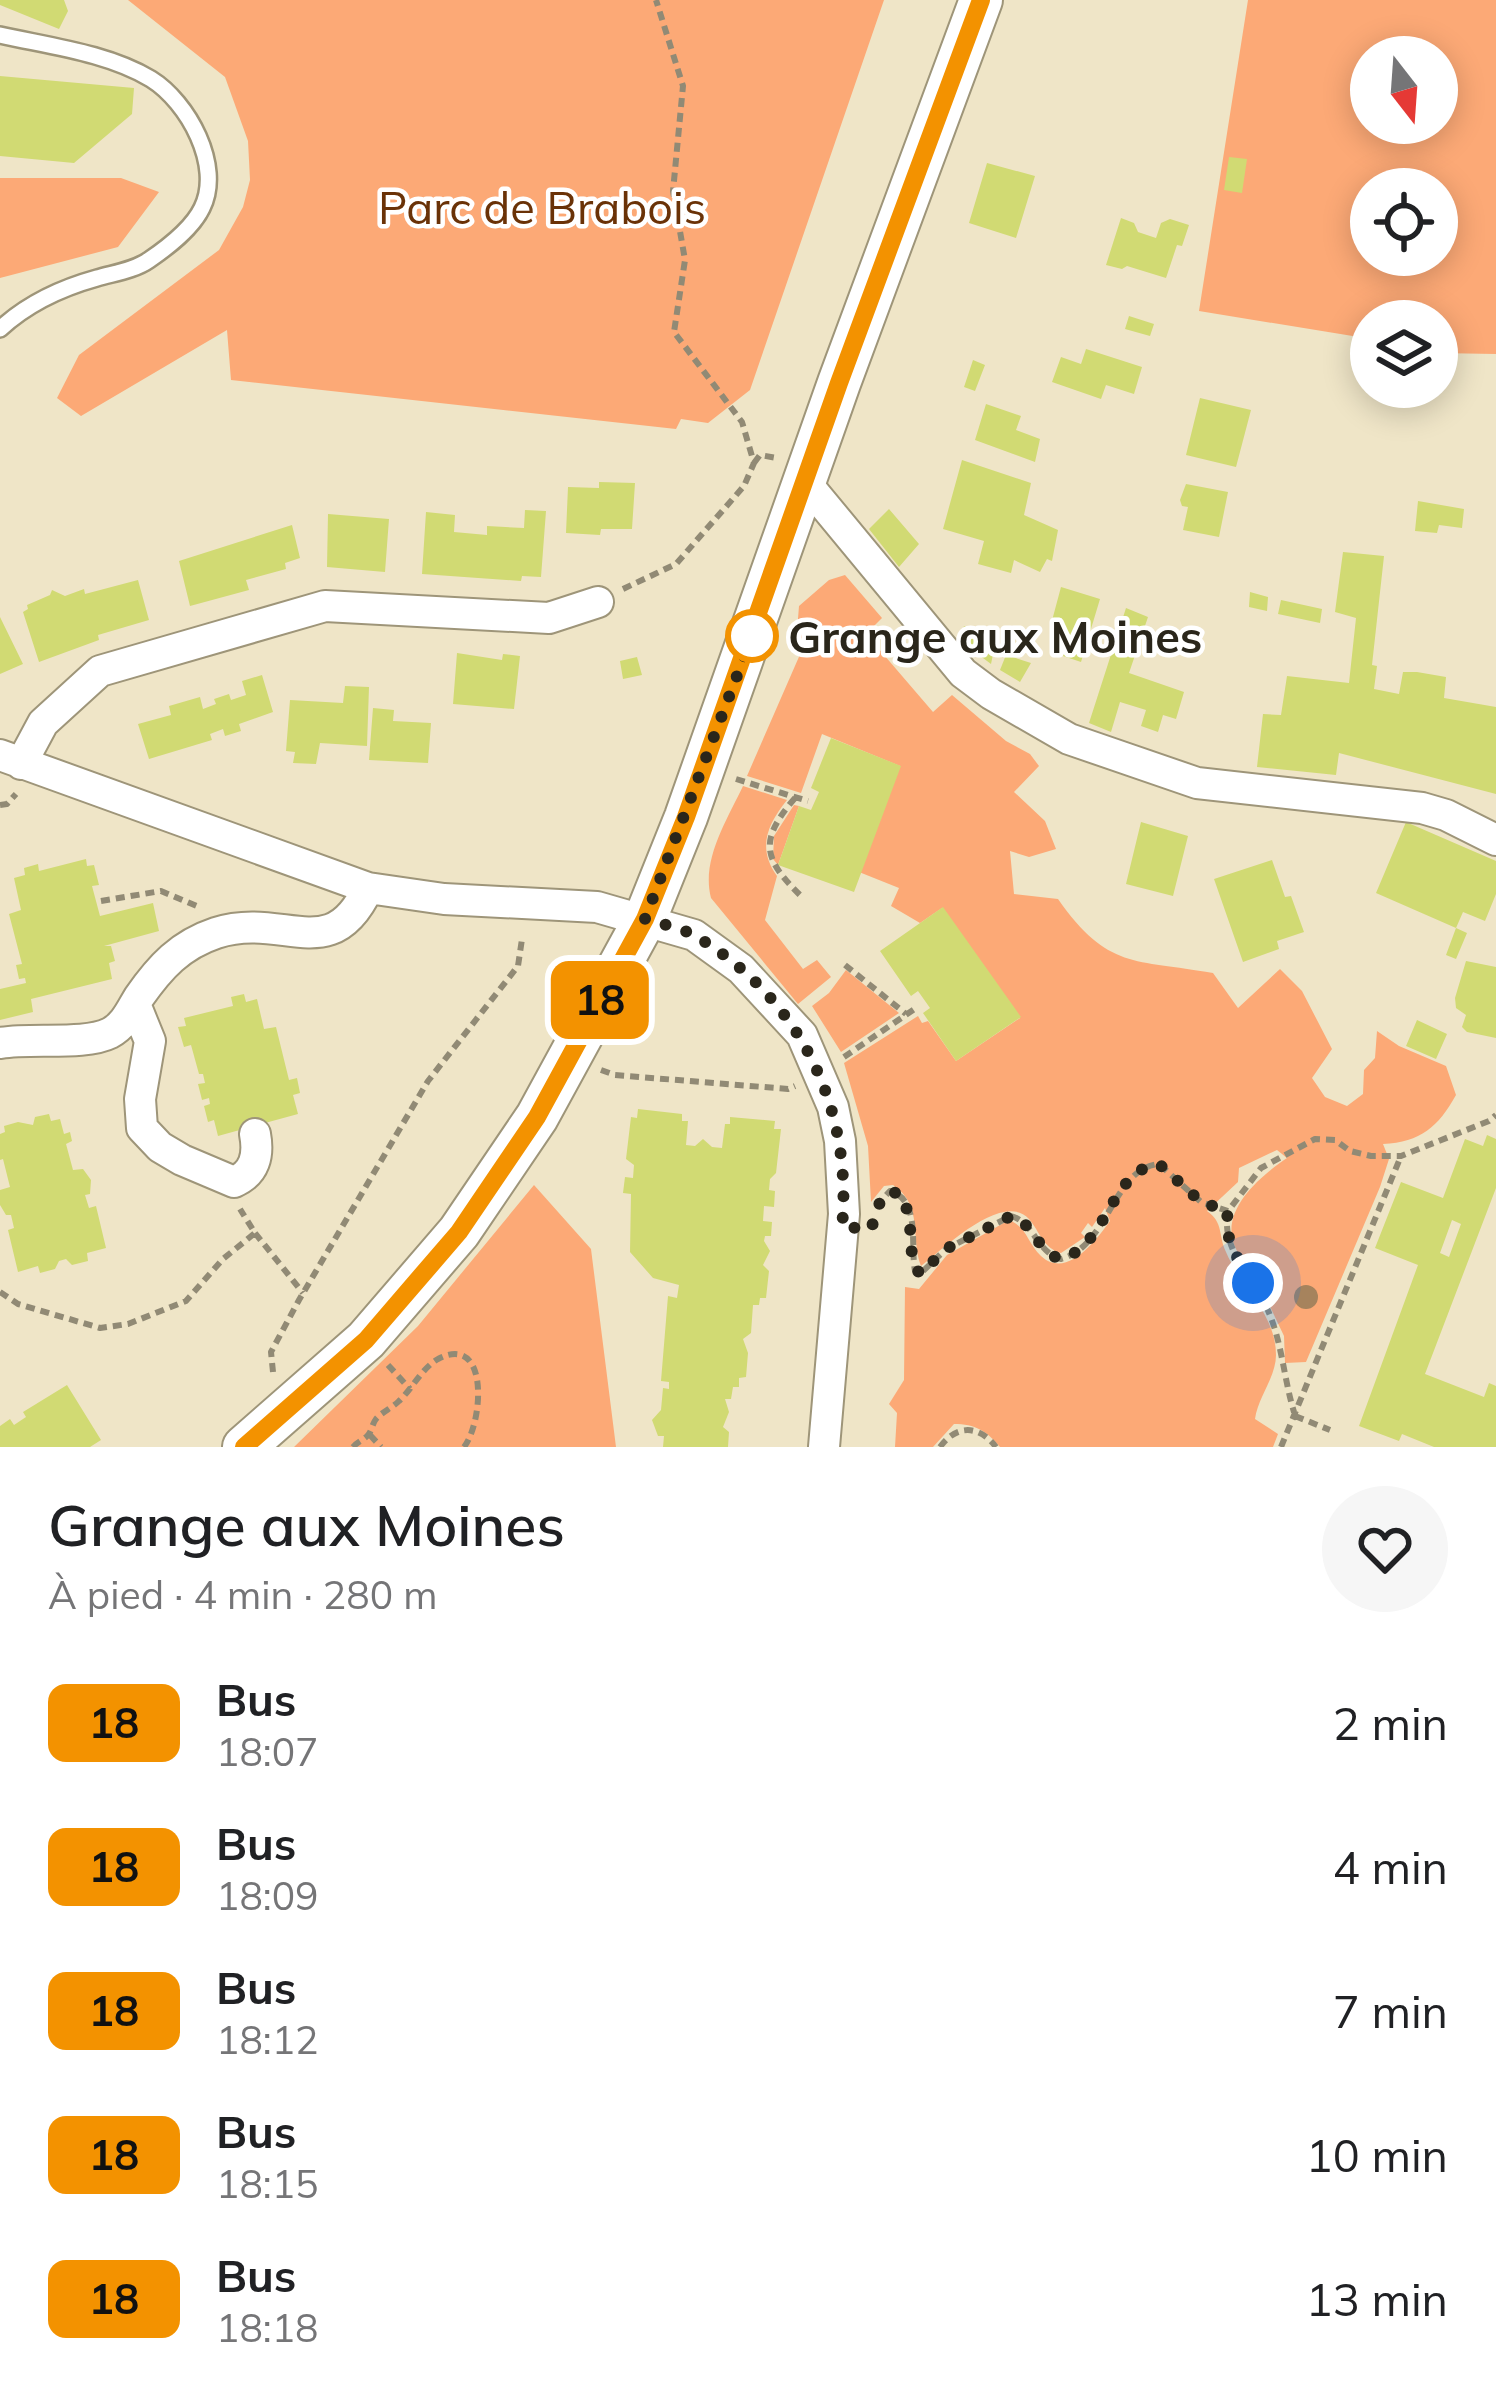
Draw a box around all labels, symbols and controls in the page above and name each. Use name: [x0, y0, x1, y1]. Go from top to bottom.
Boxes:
north arrow: [1350, 36, 1458, 144]
map controls: [1350, 36, 1458, 408]
button: locate: [1350, 168, 1458, 276]
park label: Parc de Brabois: [378, 179, 706, 235]
button: layers: [1350, 300, 1458, 408]
place label: Grange aux Moines: [788, 608, 1202, 664]
marker: Grange aux Moines: [727, 611, 777, 661]
line badge: 18: [546, 961, 654, 1039]
text: 18: [575, 973, 625, 1026]
your location: [1223, 1253, 1283, 1313]
button: heart: [1322, 1486, 1448, 1612]
text: Grange aux Moines: [48, 1489, 565, 1560]
text: À pied · 4 min · 280 m: [48, 1570, 437, 1619]
text: Bus: [216, 1671, 296, 1727]
text: 2 min: [1333, 1695, 1448, 1751]
text: 18: [89, 1696, 139, 1749]
text: 18:07: [216, 1727, 319, 1776]
text: Bus: [216, 1815, 296, 1871]
text: 4 min: [1333, 1839, 1448, 1895]
text: 18: [89, 1840, 139, 1893]
text: 18:09: [216, 1871, 319, 1920]
text: Bus: [216, 1959, 296, 2015]
text: 7 min: [1333, 1983, 1448, 2039]
text: 18: [89, 1984, 139, 2037]
text: 18:12: [216, 2015, 319, 2064]
text: Bus: [216, 2103, 296, 2159]
text: 10 min: [1306, 2127, 1448, 2183]
text: 18: [89, 2128, 139, 2181]
text: 18:15: [216, 2159, 319, 2208]
text: Bus: [216, 2247, 296, 2303]
text: 13 min: [1306, 2271, 1448, 2327]
text: 18: [89, 2272, 139, 2325]
text: 18:18: [216, 2303, 319, 2352]

